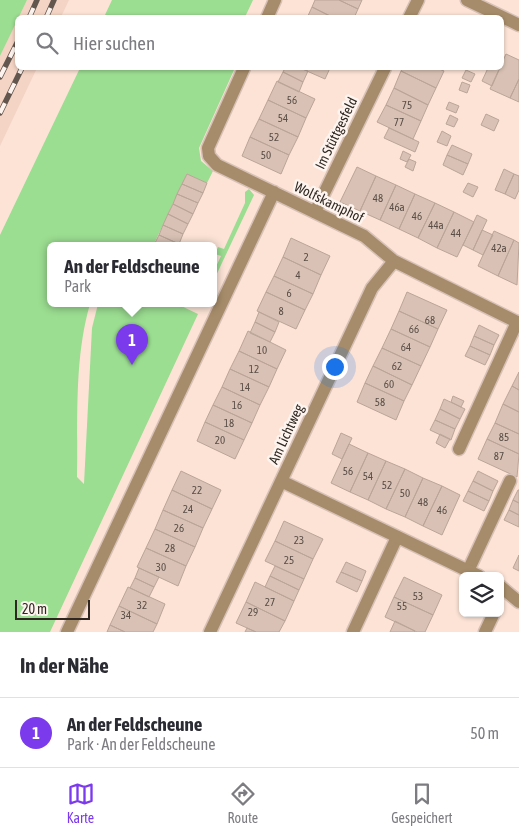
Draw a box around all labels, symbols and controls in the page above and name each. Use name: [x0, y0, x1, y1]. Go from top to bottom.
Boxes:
search box: [15, 15, 504, 70]
icon: search: [33, 29, 61, 57]
text: Hier suchen: [73, 32, 155, 54]
house number: 56: [287, 94, 297, 106]
street label: Im Stüttgesfeld: [312, 95, 360, 171]
house number: 75: [402, 99, 412, 111]
house number: 54: [278, 112, 288, 124]
house number: 77: [394, 116, 404, 128]
house number: 52: [269, 131, 279, 143]
house number: 50: [261, 149, 271, 161]
street label: Wolfskamphof: [292, 178, 367, 226]
house number: 48: [373, 192, 383, 204]
house number: 46a: [389, 201, 405, 213]
house number: 46: [412, 210, 422, 222]
house number: 44a: [428, 219, 444, 231]
house number: 44: [451, 227, 461, 239]
popup: [47, 242, 217, 307]
house number: 42a: [491, 242, 507, 254]
house number: 2: [303, 251, 309, 263]
text: An der Feldscheune: [64, 255, 200, 277]
house number: 4: [295, 269, 301, 281]
text: Park: [64, 277, 91, 295]
house number: 6: [286, 287, 292, 299]
house number: 8: [278, 305, 284, 317]
house number: 68: [425, 314, 435, 326]
house number: 66: [409, 323, 419, 335]
pin: 1: [116, 324, 148, 365]
house number: 64: [401, 341, 411, 353]
house number: 10: [257, 344, 267, 356]
your location: [322, 354, 348, 380]
house number: 62: [392, 360, 402, 372]
house number: 12: [249, 363, 259, 375]
house number: 60: [384, 378, 394, 390]
house number: 14: [240, 381, 250, 393]
house number: 58: [375, 396, 385, 408]
house number: 16: [232, 399, 242, 411]
street label: Am Lichtweg: [265, 402, 307, 466]
house number: 18: [224, 417, 234, 429]
house number: 85: [499, 431, 509, 443]
house number: 20: [215, 434, 225, 446]
house number: 87: [494, 450, 504, 462]
house number: 56: [343, 465, 353, 477]
house number: 54: [363, 470, 373, 482]
house number: 52: [382, 479, 392, 491]
house number: 22: [192, 484, 202, 496]
house number: 50: [400, 487, 410, 499]
house number: 48: [418, 496, 428, 508]
house number: 24: [183, 503, 193, 515]
house number: 46: [437, 504, 447, 516]
house number: 26: [174, 522, 184, 534]
house number: 23: [294, 534, 304, 546]
house number: 28: [165, 542, 175, 554]
house number: 25: [284, 554, 294, 566]
house number: 30: [156, 561, 166, 573]
map controls: [459, 572, 504, 617]
button: layers: [459, 572, 504, 617]
house number: 53: [413, 590, 423, 602]
house number: 27: [265, 596, 275, 608]
scale bar: [15, 597, 90, 620]
house number: 32: [137, 599, 147, 611]
house number: 55: [397, 600, 407, 612]
text: 20 m: [22, 601, 47, 617]
house number: 29: [248, 606, 258, 618]
house number: 34: [121, 609, 131, 621]
text: In der Nähe: [20, 653, 109, 677]
text: An der Feldscheune: [67, 713, 202, 735]
text: 1: [32, 724, 40, 742]
text: 50 m: [470, 724, 499, 742]
text: Park · An der Feldscheune: [67, 735, 215, 753]
tab: Karte: [67, 780, 95, 826]
tab: Route: [228, 780, 258, 826]
tab: Gespeichert: [391, 780, 452, 826]

